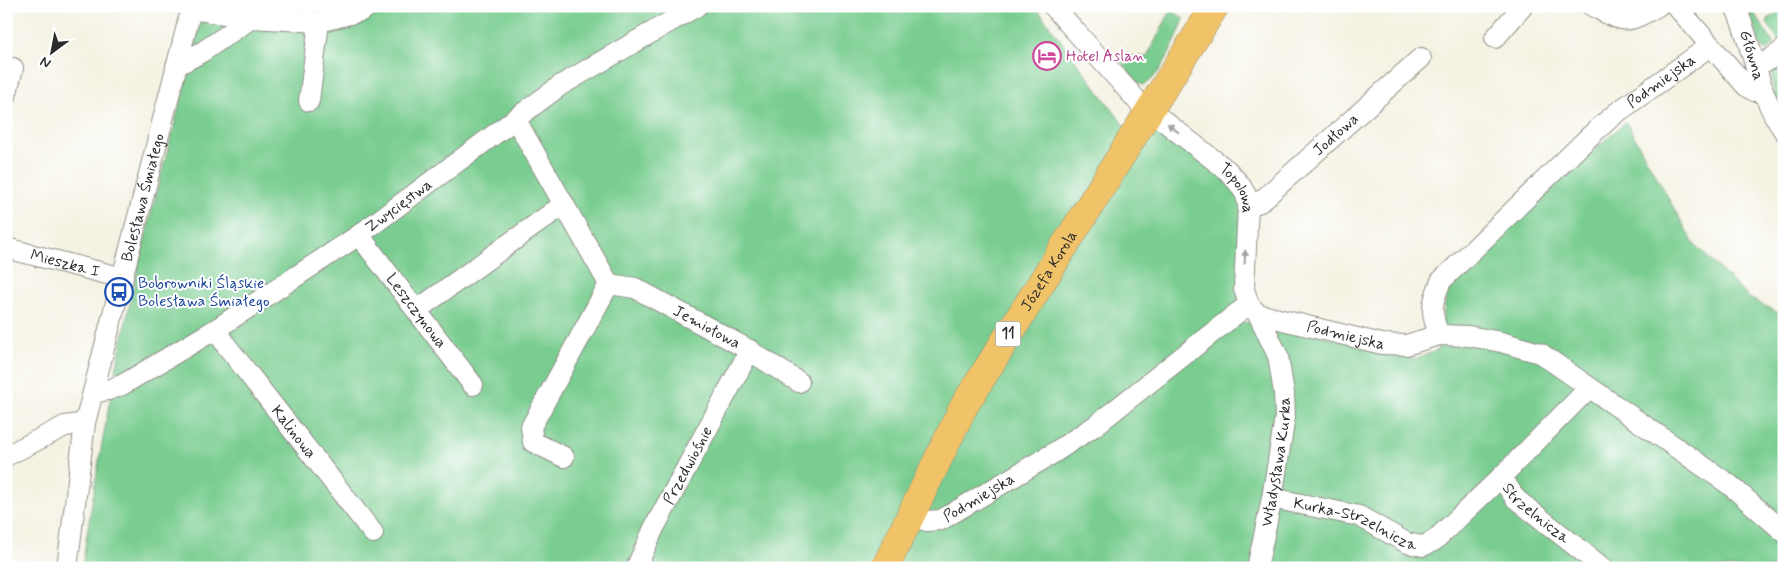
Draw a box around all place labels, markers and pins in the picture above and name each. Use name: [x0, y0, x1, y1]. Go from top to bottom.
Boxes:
hotel icon: Hotel Aslan: [1032, 41, 1062, 71]
place label: Hotel Aslan: [1066, 46, 1145, 67]
place label: Bobrowniki Śląskie Bolesława Śmiałego: [138, 273, 270, 312]
bus stop icon: Bobrowniki Śląskie Bolesława Śmiałego: [104, 277, 134, 307]

